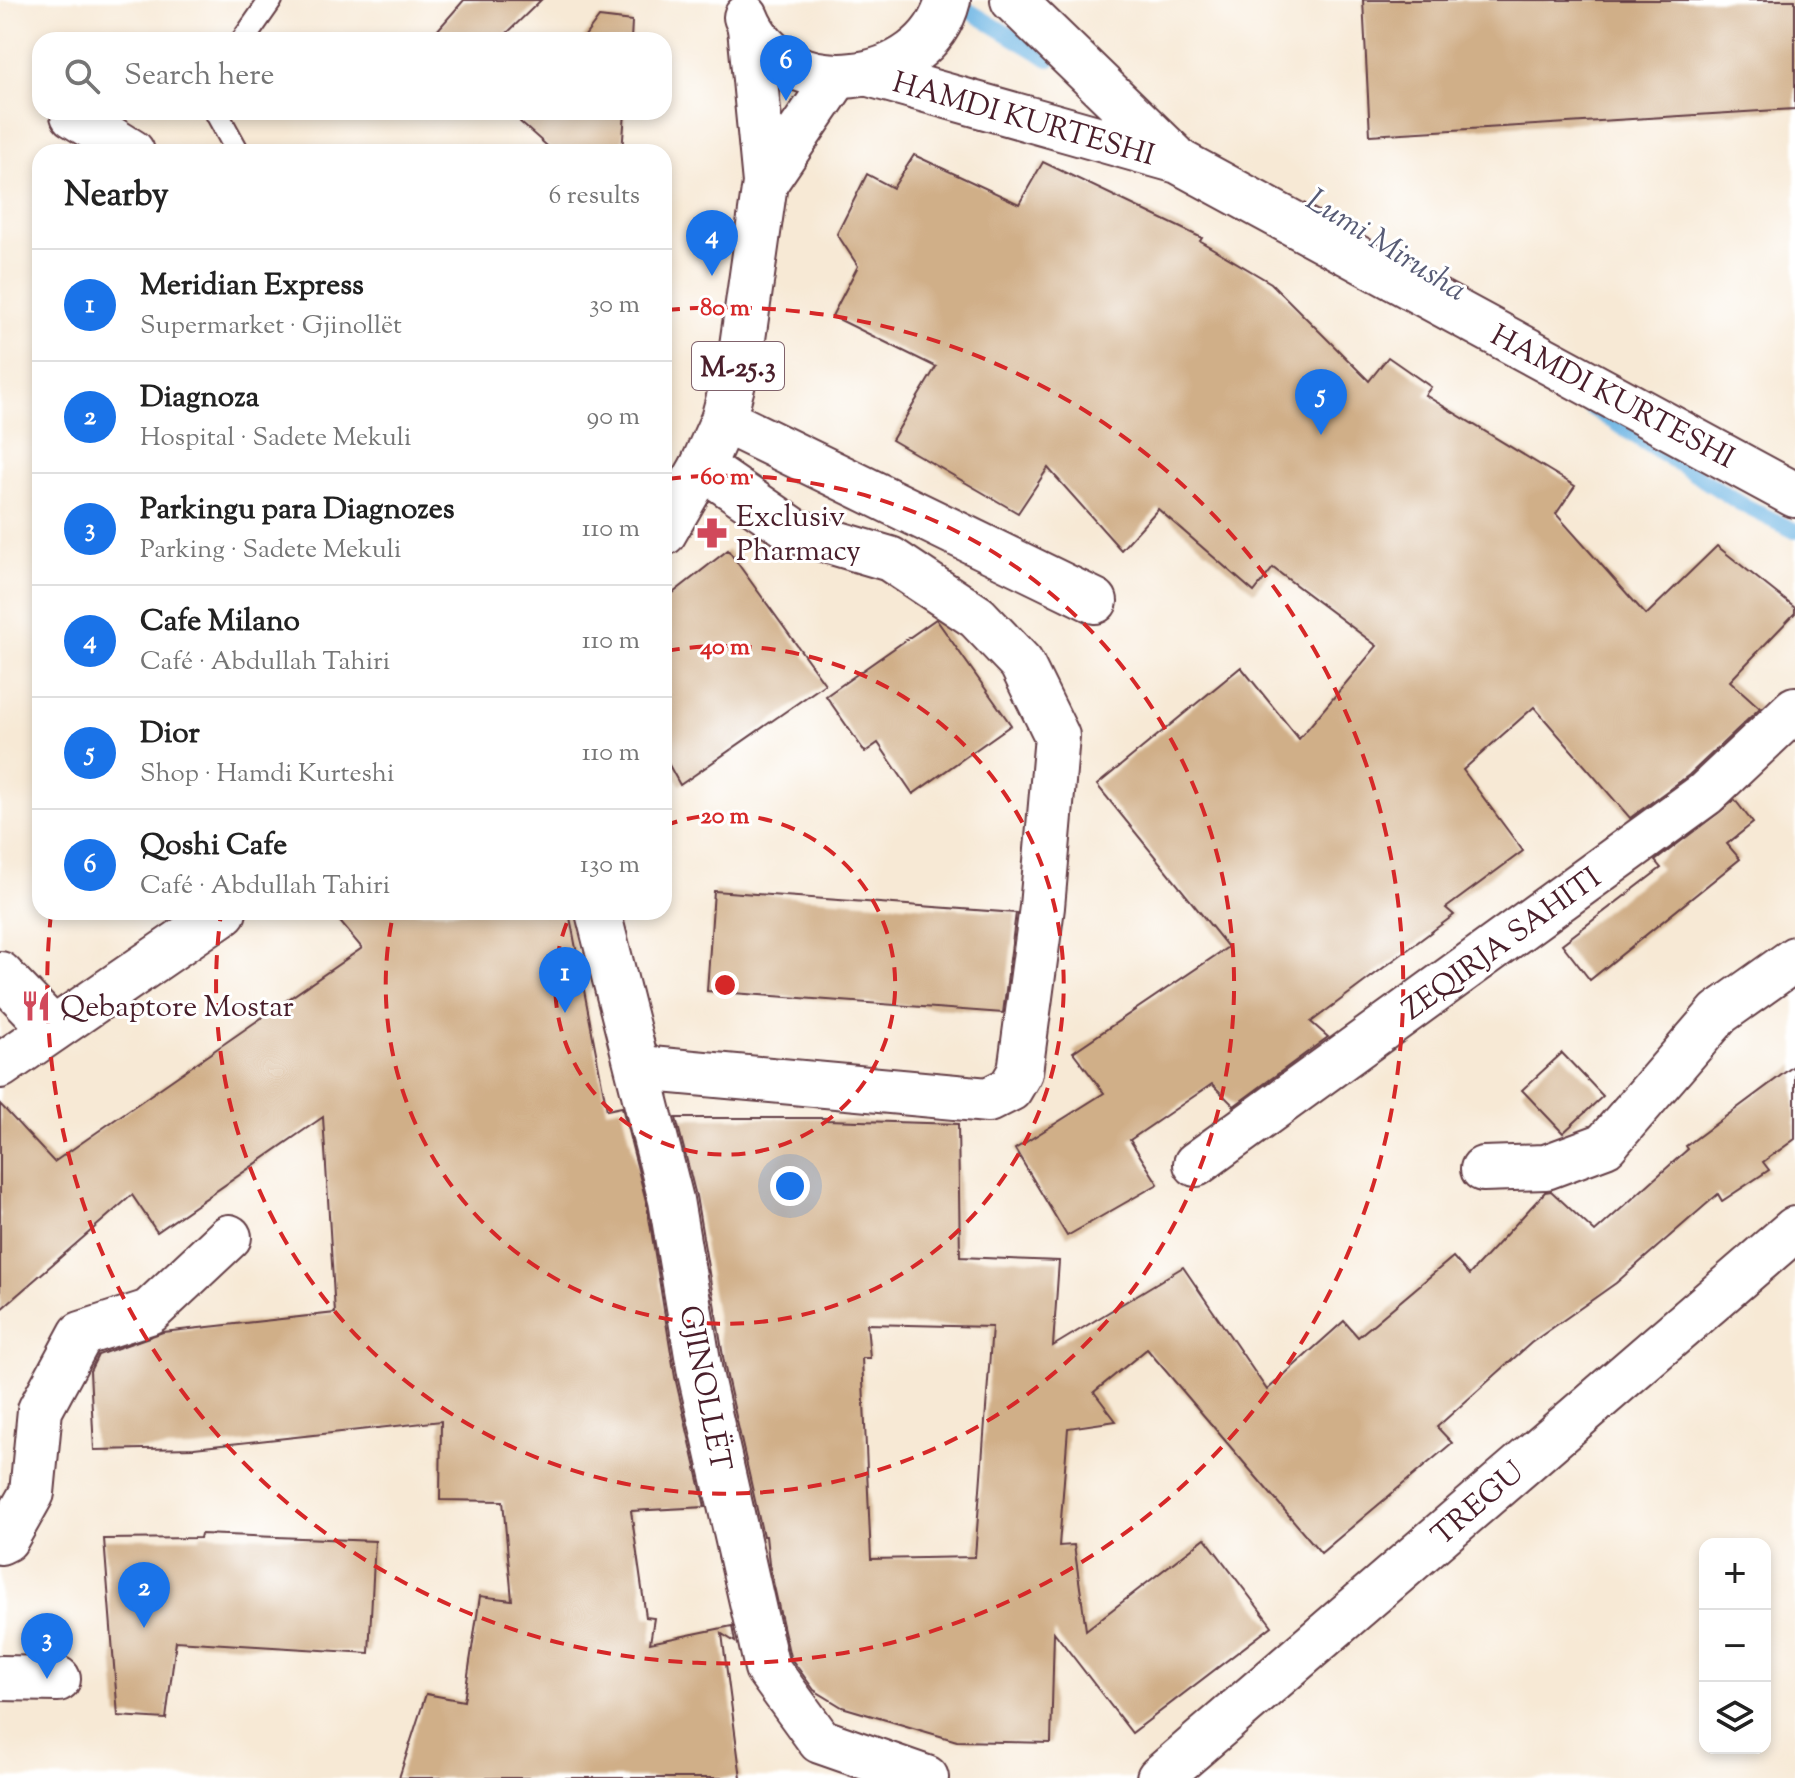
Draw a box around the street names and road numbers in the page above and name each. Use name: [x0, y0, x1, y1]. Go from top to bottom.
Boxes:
street label: HAMDI KURTESHI: [887, 62, 1160, 178]
street label: HAMDI KURTESHI: [1482, 316, 1742, 481]
road number: M-25.3: [692, 342, 784, 390]
street label: ZEQIRJA SAHITI: [1394, 858, 1611, 1032]
street label: GJINOLLËT: [666, 1302, 741, 1475]
street label: TREGU: [1423, 1453, 1534, 1557]

